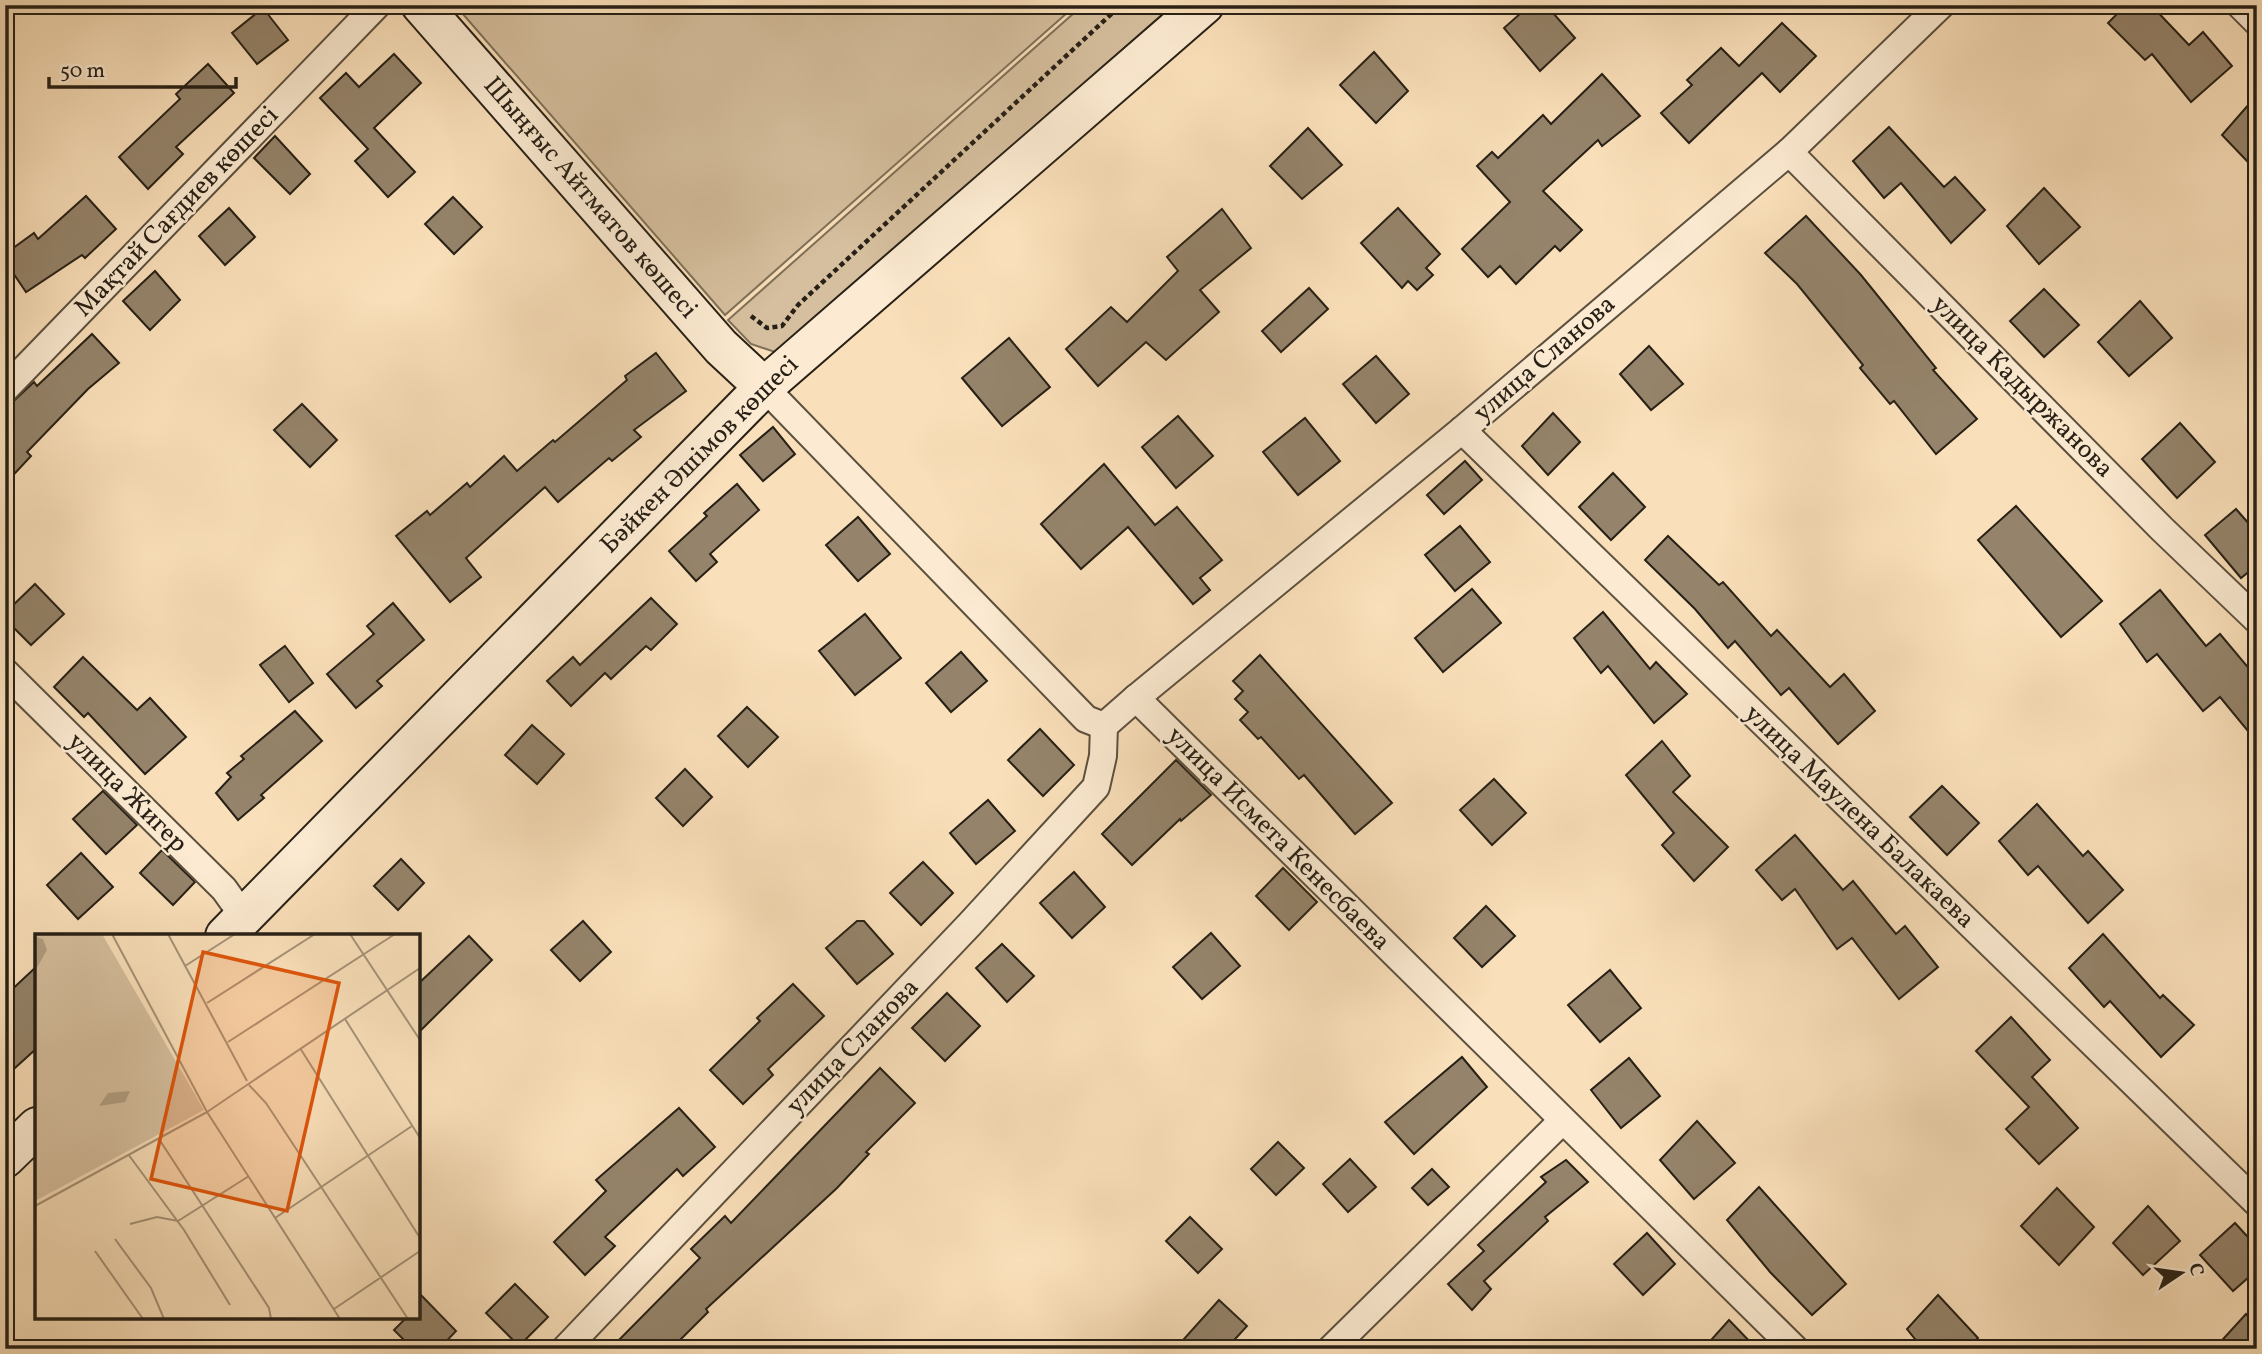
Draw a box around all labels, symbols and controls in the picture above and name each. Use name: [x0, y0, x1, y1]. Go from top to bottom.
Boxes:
scale bar: [49, 46, 236, 90]
text: 50 m: [60, 57, 105, 86]
street label: Шыңғыс Айтматов көшесі: [475, 69, 705, 327]
street label: Мақтай Сағдиев көшесі: [67, 99, 287, 325]
street label: улица Сланова: [1466, 287, 1624, 431]
street label: улица Кадыржанова: [1923, 288, 2121, 486]
street label: Бәйкен Әшімов көшесі: [593, 348, 807, 562]
street label: улица Маулена Балакаева: [1735, 697, 1983, 937]
street label: улица Исмета Кенесбаева: [1158, 719, 1398, 959]
street label: улица Жигер: [59, 725, 195, 861]
inset map: [35, 934, 420, 1319]
street label: улица Сланова: [778, 971, 928, 1123]
north arrow: [2146, 1238, 2216, 1308]
text: С: [2182, 1261, 2210, 1279]

